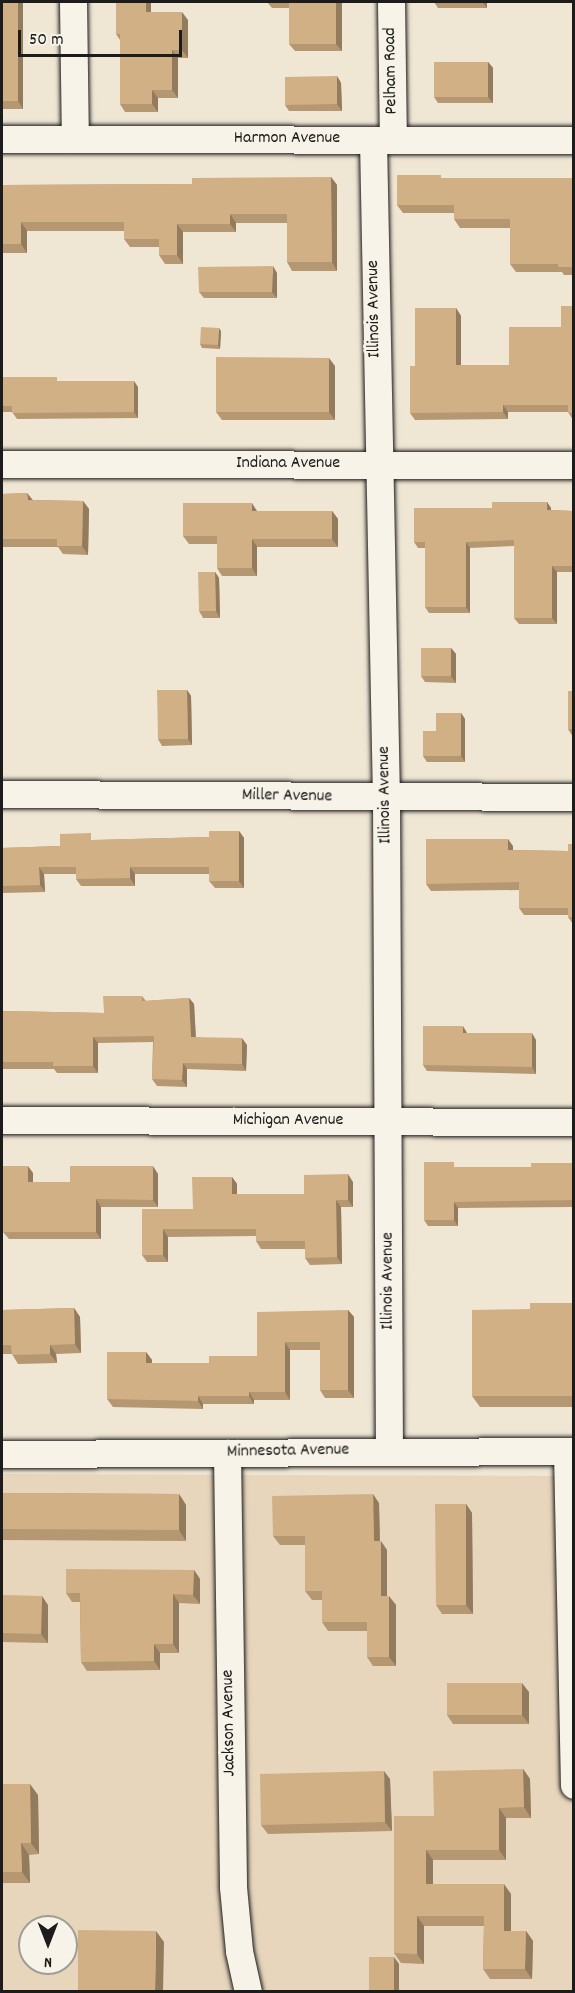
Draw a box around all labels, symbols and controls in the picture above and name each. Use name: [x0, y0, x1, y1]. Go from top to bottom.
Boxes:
scale bar: [21, 18, 184, 56]
street label: Pelham Road: [380, 27, 404, 115]
text: 50 m: [29, 28, 64, 53]
street label: Harmon Avenue: [234, 128, 340, 150]
street label: Illinois Avenue: [363, 260, 387, 358]
street label: Indiana Avenue: [236, 453, 340, 475]
street label: Illinois Avenue: [374, 746, 398, 844]
street label: Miller Avenue: [242, 785, 332, 809]
street label: Michigan Avenue: [233, 1110, 343, 1132]
street label: Illinois Avenue: [378, 1232, 400, 1330]
street label: Minnesota Avenue: [227, 1440, 349, 1464]
street label: Jackson Avenue: [218, 1669, 242, 1777]
north arrow: [18, 1915, 78, 1975]
text: N: [44, 1950, 52, 1973]

